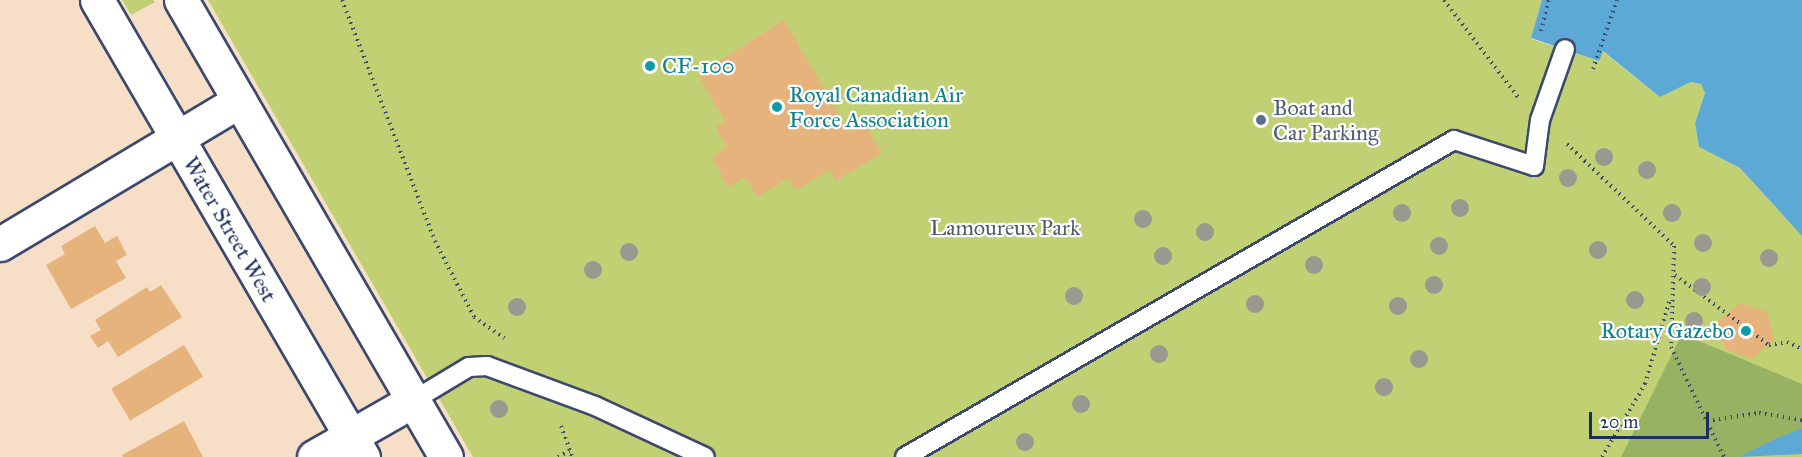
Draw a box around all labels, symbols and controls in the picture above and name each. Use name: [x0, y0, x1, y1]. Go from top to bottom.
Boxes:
place label: CF-100: [662, 53, 735, 79]
marker: CF-100: [643, 59, 657, 73]
place label: Royal Canadian Air Force Association: [789, 81, 963, 132]
place label: Boat and Car Parking: [1273, 94, 1378, 146]
marker: Royal Canadian Air Force Association: [770, 100, 784, 114]
marker: Boat and Car Parking: [1254, 113, 1268, 127]
street label: Water Street West: [178, 152, 282, 306]
park label: Lamoureux Park: [930, 215, 1080, 241]
place label: Rotary Gazebo: [1600, 318, 1734, 344]
marker: Rotary Gazebo: [1739, 324, 1753, 338]
scale bar: [1592, 400, 1712, 438]
text: 20 m: [1600, 411, 1638, 433]

